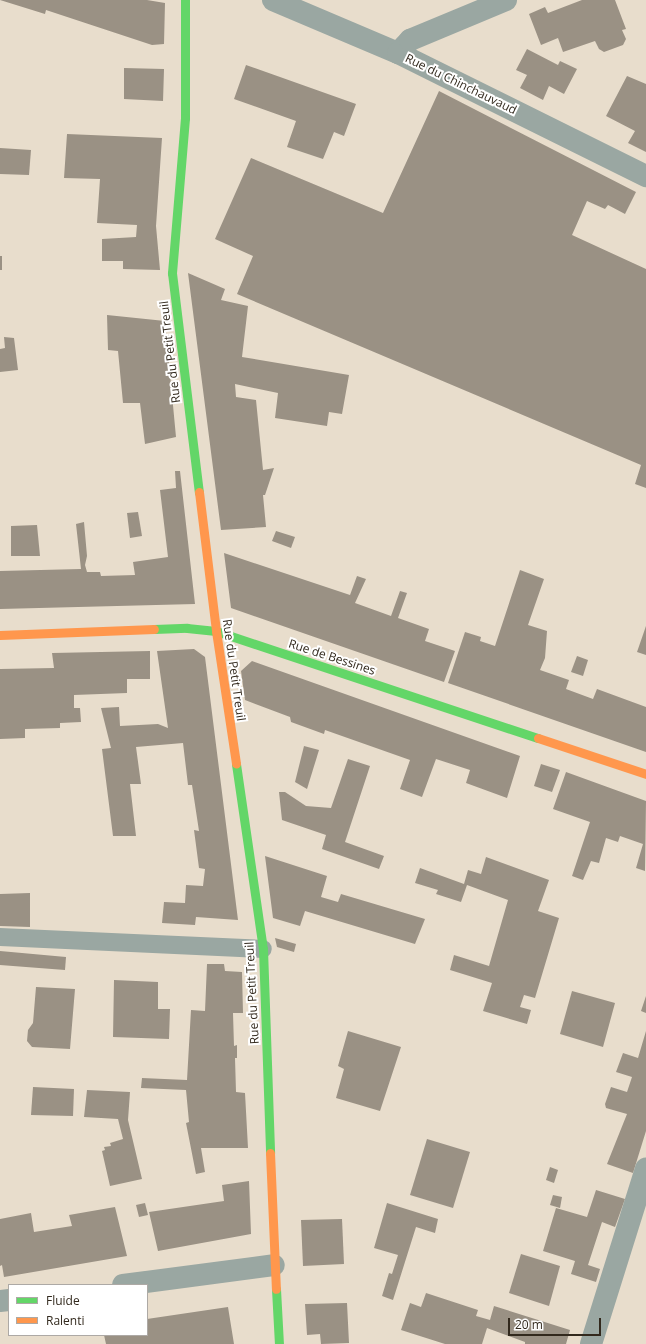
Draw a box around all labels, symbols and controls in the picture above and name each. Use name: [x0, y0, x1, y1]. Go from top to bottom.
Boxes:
street label: Rue du Chinchauvaud: [403, 51, 519, 117]
street label: Rue du Petit Treuil: [157, 300, 183, 404]
street label: Rue du Petit Treuil: [220, 618, 248, 722]
street label: Rue de Bessines: [287, 636, 377, 678]
street label: Rue du Petit Treuil: [242, 941, 262, 1045]
legend: [8, 1284, 148, 1336]
text: Fluide: [46, 1292, 80, 1309]
scale bar: [510, 1310, 603, 1336]
text: Ralenti: [46, 1312, 85, 1329]
text: 20 m: [515, 1316, 543, 1333]

